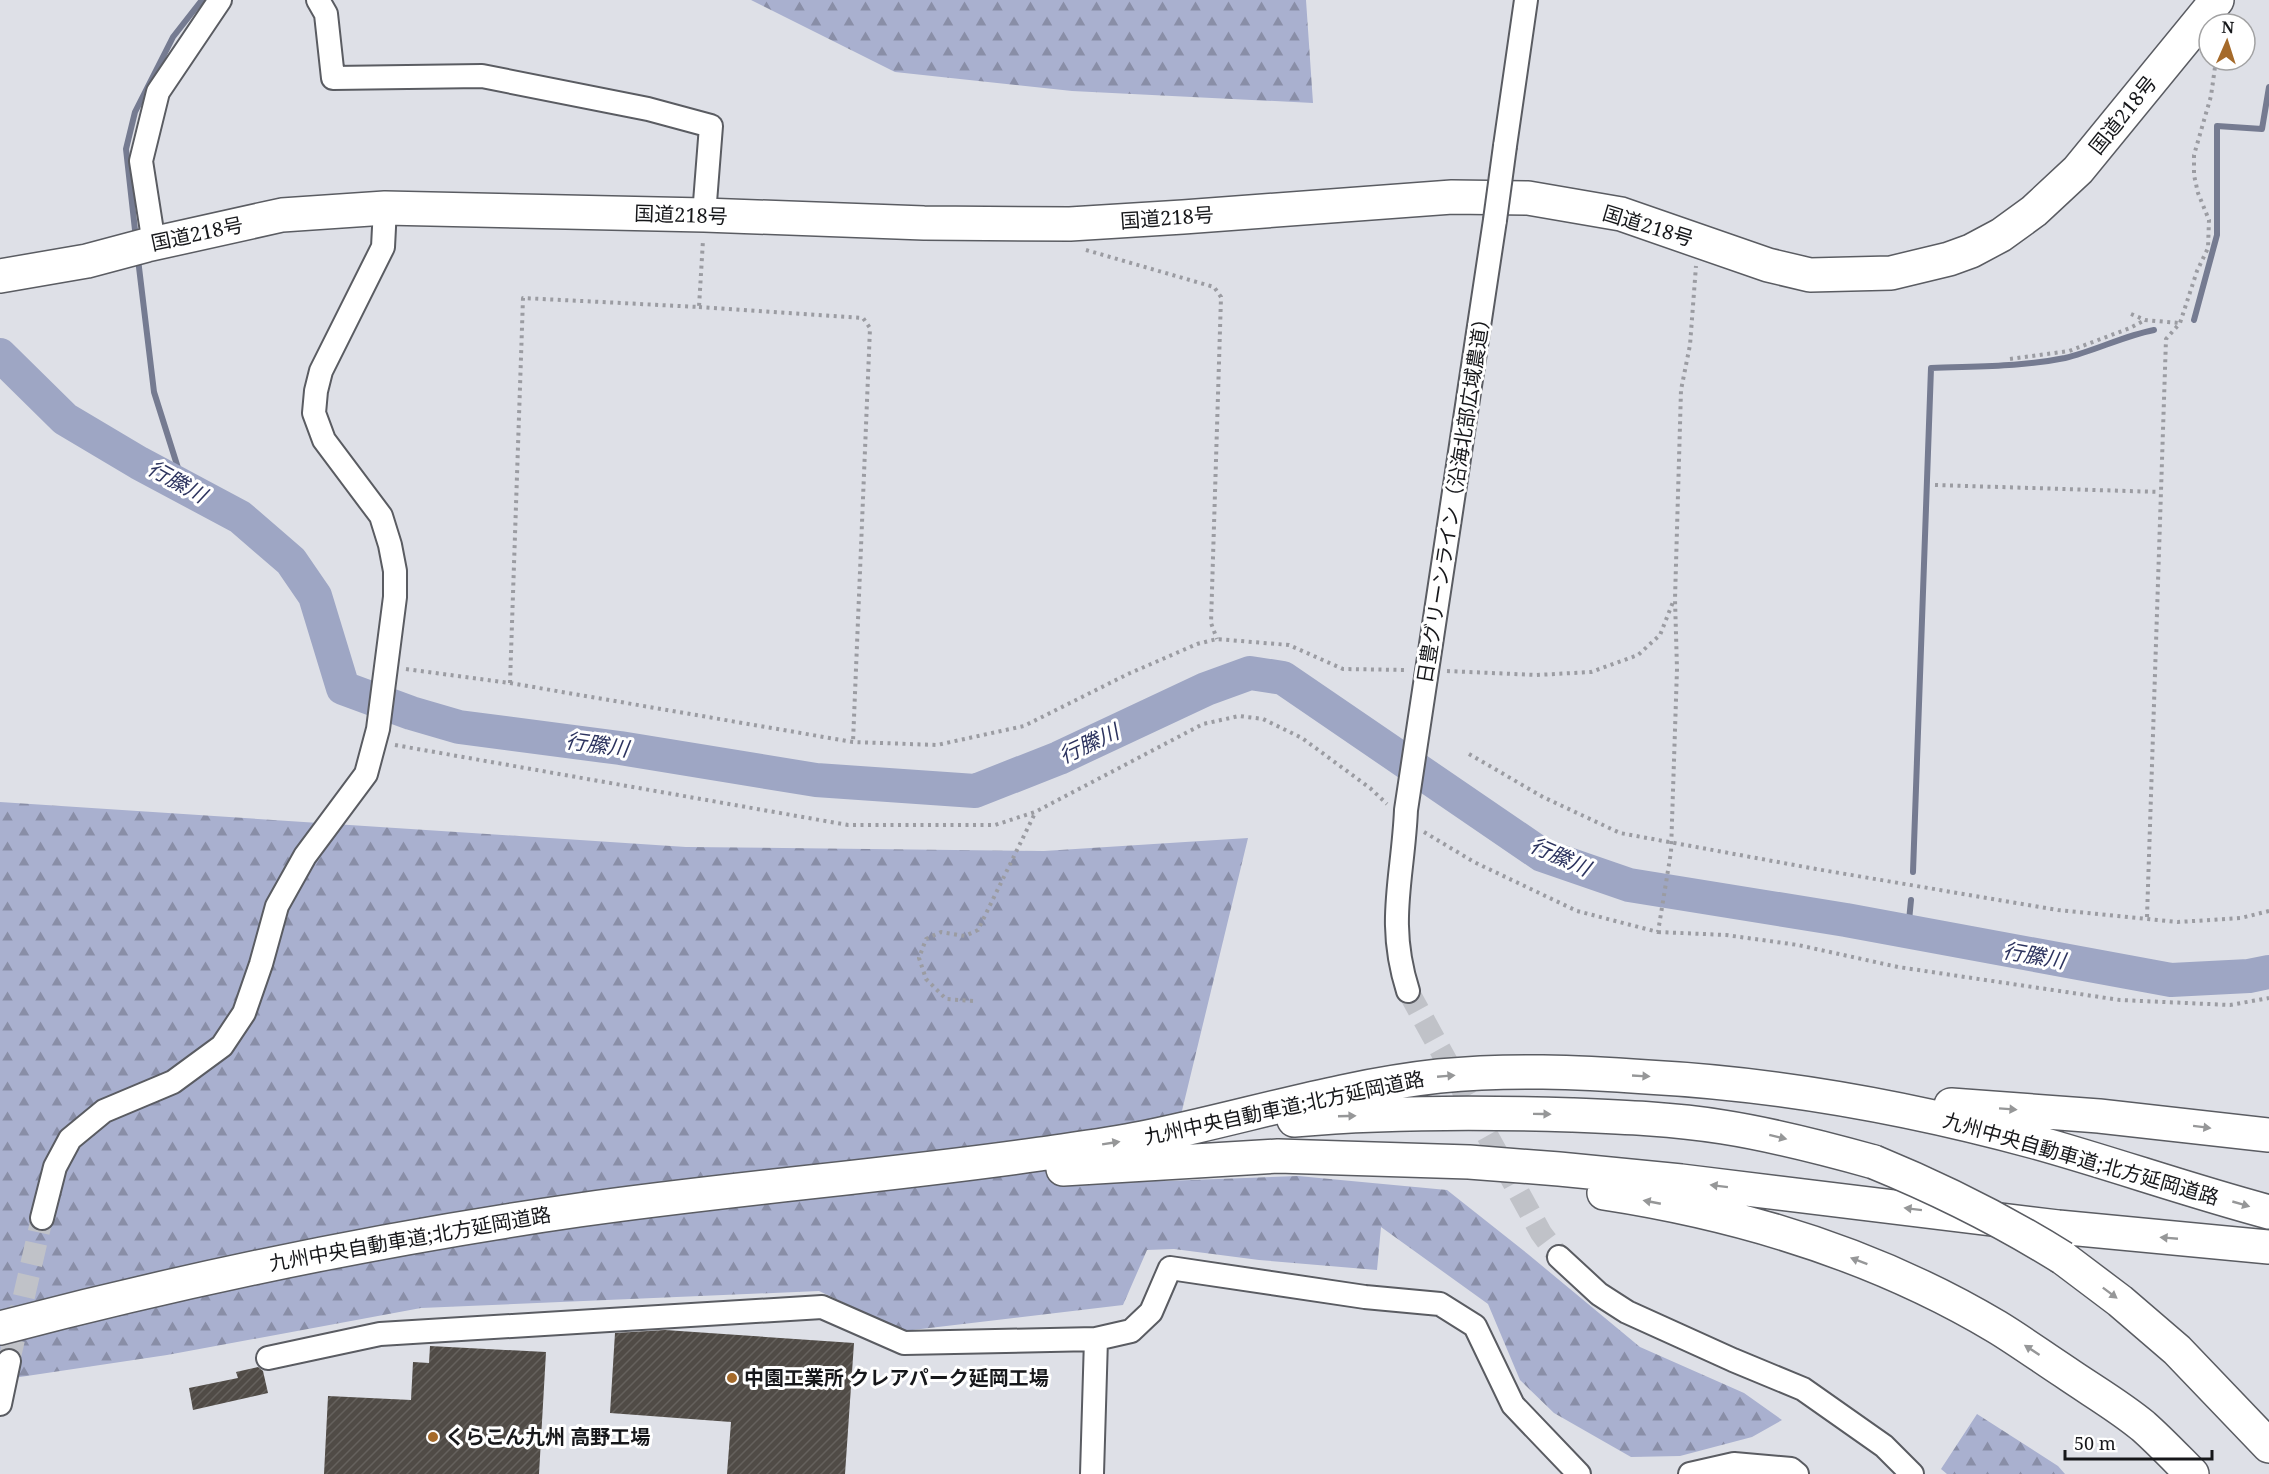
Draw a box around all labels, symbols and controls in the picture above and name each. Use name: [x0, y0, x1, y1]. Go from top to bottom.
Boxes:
north arrow: [2197, 12, 2257, 72]
text: N: [2221, 16, 2235, 38]
street label: 国道218号: [2083, 70, 2163, 160]
street label: 国道218号: [634, 199, 728, 230]
street label: 国道218号: [1599, 199, 1697, 252]
street label: 国道218号: [1119, 201, 1215, 234]
street label: 国道218号: [148, 211, 245, 256]
street label: 日豊グリーンライン（沿海北部広域農道）: [1411, 307, 1496, 685]
water label: 行縢川: [143, 454, 214, 510]
water label: 行縢川: [1054, 716, 1125, 769]
water label: 行縢川: [564, 726, 632, 763]
water label: 行縢川: [1526, 830, 1597, 883]
water label: 行縢川: [2001, 936, 2070, 975]
street label: 九州中央自動車道;北方延岡道路: [1141, 1065, 1426, 1150]
one-way arrow: [1437, 1071, 1456, 1081]
one-way arrow: [1632, 1072, 1651, 1081]
one-way arrow: [1998, 1104, 2017, 1114]
street label: 九州中央自動車道;北方延岡道路: [1940, 1106, 2222, 1211]
one-way arrow: [1533, 1110, 1552, 1119]
one-way arrow: [1338, 1111, 1357, 1121]
one-way arrow: [2193, 1122, 2212, 1132]
one-way arrow: [1769, 1133, 1788, 1142]
one-way arrow: [1102, 1138, 1121, 1147]
one-way arrow: [1709, 1181, 1728, 1190]
one-way arrow: [1642, 1197, 1661, 1206]
street label: 九州中央自動車道;北方延岡道路: [267, 1200, 553, 1277]
one-way arrow: [2232, 1200, 2250, 1209]
one-way arrow: [1903, 1204, 1922, 1213]
one-way arrow: [2159, 1233, 2178, 1243]
one-way arrow: [1850, 1255, 1868, 1265]
one-way arrow: [2102, 1287, 2117, 1299]
one-way arrow: [2024, 1345, 2040, 1356]
place label: 中園工業所 クレアパーク延岡工場: [744, 1364, 1049, 1391]
marker: 中園工業所 クレアパーク延岡工場: [725, 1371, 739, 1385]
place label: くらこん九州 高野工場: [445, 1423, 650, 1450]
scale bar: [2065, 1423, 2212, 1461]
marker: くらこん九州 高野工場: [426, 1430, 440, 1444]
text: 50 m: [2074, 1431, 2116, 1455]

